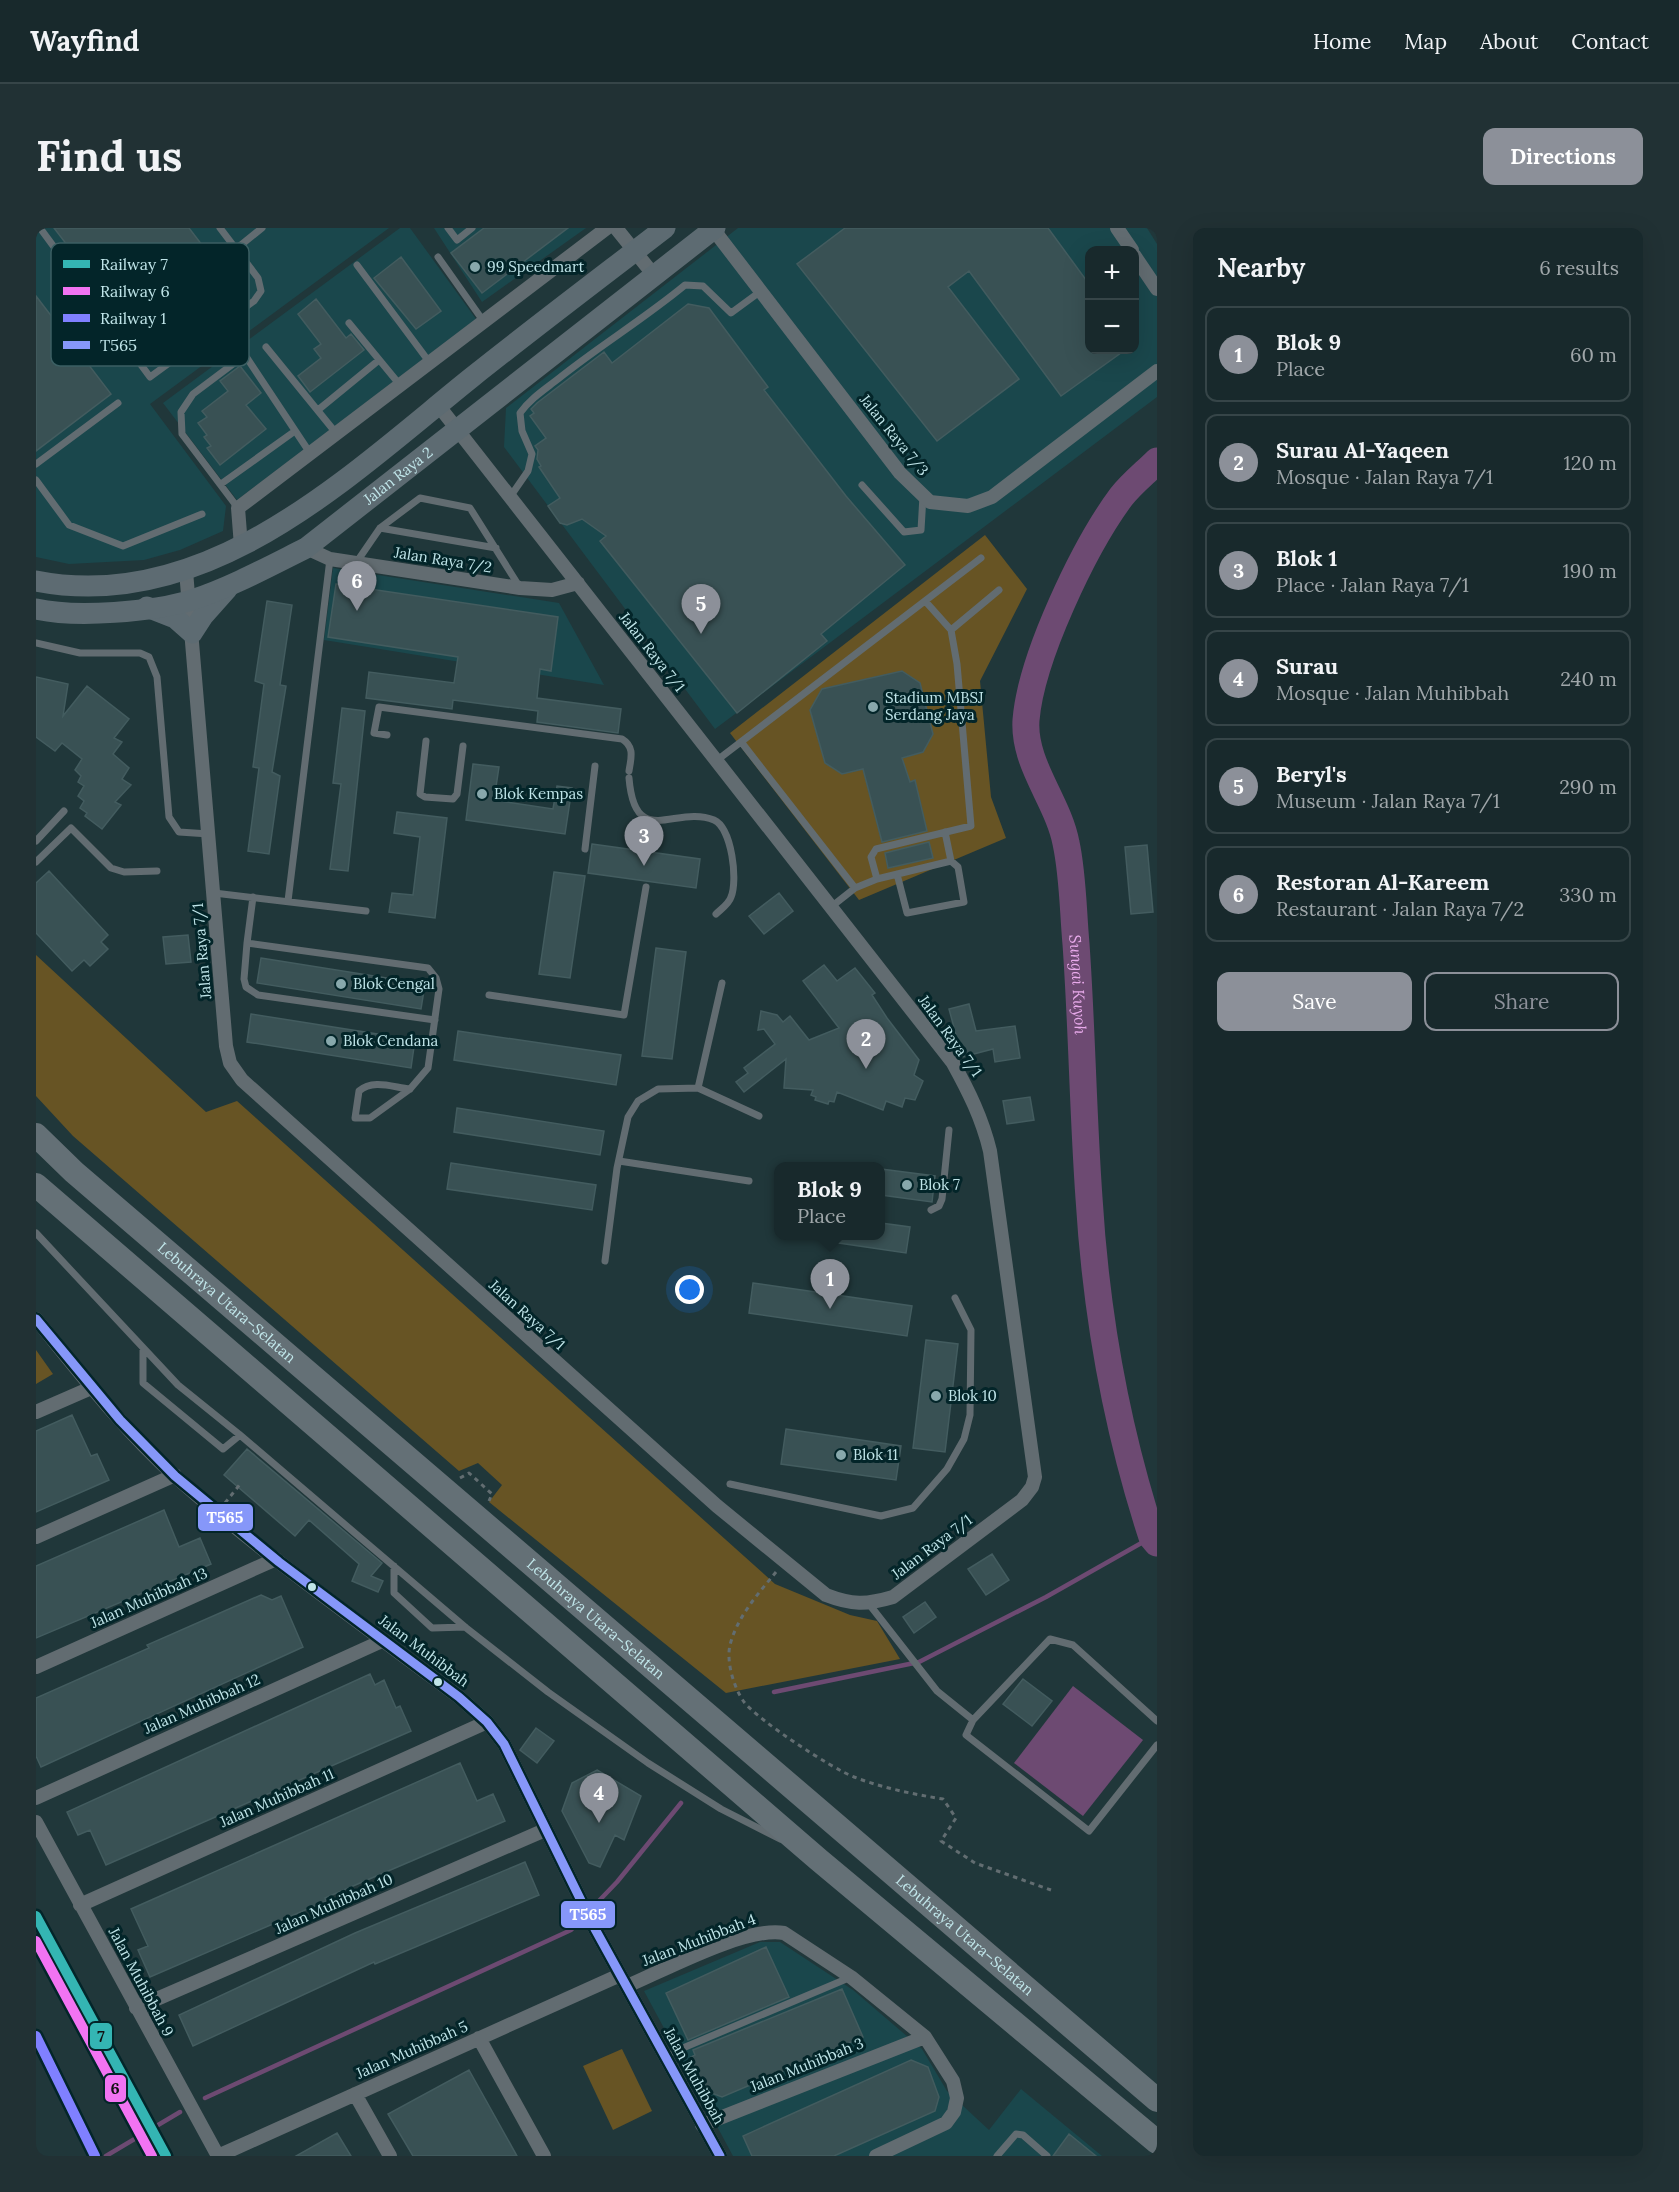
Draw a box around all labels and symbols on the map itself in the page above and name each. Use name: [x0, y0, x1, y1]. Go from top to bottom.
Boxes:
legend: [51, 243, 249, 366]
text: Railway 7: [100, 254, 168, 274]
place label: 99 Speedmart: [487, 257, 584, 276]
marker: 99 Speedmart: [468, 260, 482, 274]
text: Railway 6: [100, 281, 170, 301]
text: Railway 1: [100, 308, 166, 328]
text: T565: [100, 335, 137, 355]
street label: Jalan Raya 7/3: [854, 389, 933, 480]
street label: Jalan Raya 2: [359, 442, 436, 509]
street label: Jalan Raya 7/2: [392, 542, 493, 578]
pin: 6: [338, 562, 376, 611]
pin: 5: [682, 584, 720, 634]
street label: Jalan Raya 7/1: [614, 607, 690, 696]
place label: Stadium MBSJ Serdang Jaya: [885, 688, 984, 724]
marker: Stadium MBSJ Serdang Jaya: [866, 700, 880, 714]
place label: Blok Kempas: [494, 784, 583, 803]
marker: Blok Kempas: [475, 787, 489, 801]
pin: 3: [624, 816, 664, 866]
street label: Jalan Raya 7/1: [188, 902, 216, 1001]
water label: Sungai Kuyoh: [1065, 934, 1091, 1035]
place label: Blok Cengal: [353, 974, 435, 993]
marker: Blok Cengal: [334, 977, 348, 991]
street label: Jalan Raya 7/1: [913, 990, 986, 1081]
pin: 2: [846, 1020, 886, 1069]
place label: Blok Cendana: [343, 1031, 439, 1050]
marker: Blok Cendana: [324, 1034, 338, 1048]
place label: Blok 7: [919, 1175, 960, 1194]
marker: Blok 7: [900, 1178, 914, 1192]
street label: Lebuhraya Utara–Selatan: [154, 1238, 300, 1367]
pin: 1: [810, 1260, 850, 1309]
street label: Jalan Raya 7/1: [484, 1275, 569, 1355]
your location: [675, 1275, 704, 1304]
place label: Blok 10: [948, 1386, 997, 1405]
marker: Blok 10: [929, 1389, 943, 1403]
place label: Blok 11: [853, 1445, 898, 1464]
marker: Blok 11: [834, 1448, 848, 1462]
line badge: T565: [197, 1503, 254, 1532]
text: T565: [207, 1507, 244, 1527]
street label: Jalan Raya 7/1: [887, 1510, 976, 1585]
street label: Lebuhraya Utara–Selatan: [523, 1554, 669, 1683]
street label: Jalan Muhibbah 13: [87, 1563, 210, 1632]
unlabelled marker: [306, 1581, 318, 1593]
street label: Jalan Muhibbah: [375, 1610, 473, 1691]
street label: Jalan Muhibbah 12: [140, 1669, 263, 1738]
unlabelled marker: [432, 1676, 444, 1688]
street label: Jalan Muhibbah 11: [216, 1764, 337, 1832]
pin: 4: [580, 1774, 618, 1823]
street label: Jalan Muhibbah 10: [271, 1869, 396, 1938]
street label: Lebuhraya Utara–Selatan: [892, 1870, 1038, 1999]
line badge: T565: [560, 1900, 616, 1929]
text: T565: [570, 1904, 607, 1924]
street label: Jalan Muhibbah 4: [638, 1909, 758, 1970]
street label: Jalan Muhibbah 9: [104, 1923, 178, 2040]
street label: Jalan Muhibbah 5: [352, 2016, 471, 2083]
line badge: 7: [89, 2022, 113, 2050]
street label: Jalan Muhibbah: [659, 2023, 729, 2128]
text: 7: [97, 2026, 105, 2046]
street label: Jalan Muhibbah 3: [747, 2033, 866, 2096]
line badge: 6: [104, 2074, 127, 2103]
text: 6: [110, 2078, 120, 2098]

